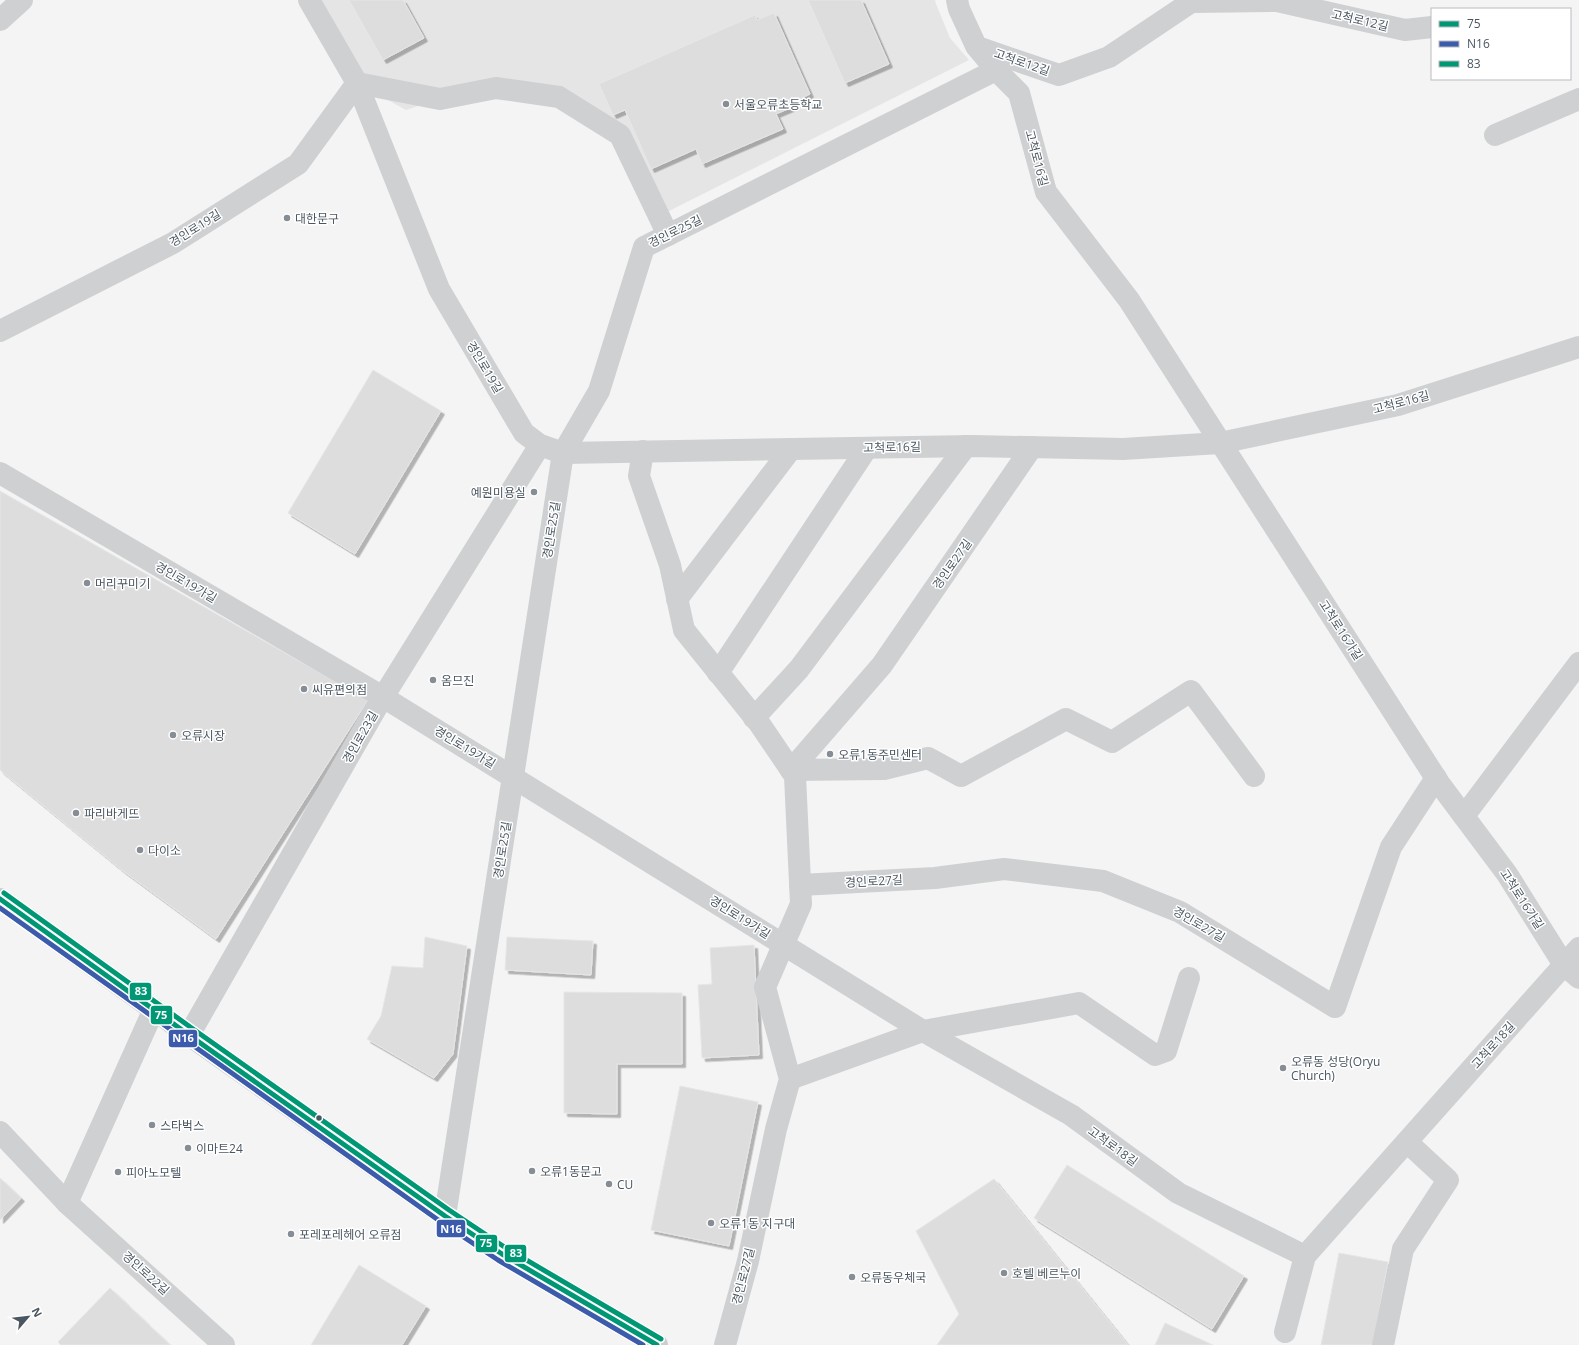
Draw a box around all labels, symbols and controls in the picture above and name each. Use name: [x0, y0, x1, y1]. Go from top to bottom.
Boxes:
street label: 고척로12길: [1330, 5, 1390, 35]
legend: [1431, 8, 1571, 80]
text: 75: [1467, 15, 1481, 32]
text: N16: [1467, 35, 1490, 52]
street label: 고척로12길: [992, 45, 1052, 79]
text: 83: [1467, 55, 1481, 72]
place label: 서울오류초등학교: [734, 96, 822, 113]
marker: 서울오류초등학교: [721, 99, 731, 109]
street label: 고척로16길: [1021, 128, 1053, 188]
street label: 경인로19길: [166, 205, 224, 251]
place label: 대한문구: [295, 210, 339, 227]
street label: 경인로25길: [645, 211, 705, 251]
marker: 대한문구: [282, 213, 292, 223]
street label: 경인로19길: [463, 338, 507, 396]
street label: 고척로16길: [1371, 386, 1431, 418]
street label: 고척로16길: [863, 438, 921, 456]
place label: 예원미용실: [471, 484, 526, 501]
marker: 예원미용실: [529, 487, 539, 497]
street label: 경인로25길: [538, 500, 564, 560]
street label: 경인로27길: [928, 535, 976, 593]
street label: 경인로19가길: [152, 557, 220, 607]
place label: 머리꾸미기: [95, 575, 150, 592]
marker: 머리꾸미기: [82, 578, 92, 588]
street label: 고척로16가길: [1315, 596, 1367, 664]
place label: 옴므진: [441, 672, 474, 689]
marker: 옴므진: [428, 675, 438, 685]
place label: 씨유편의점: [312, 681, 367, 698]
marker: 씨유편의점: [299, 684, 309, 694]
street label: 경인로23길: [338, 708, 382, 766]
street label: 경인로19가길: [431, 722, 499, 772]
place label: 오류시장: [181, 727, 225, 744]
marker: 오류시장: [168, 730, 178, 740]
place label: 오류1동주민센터: [838, 746, 922, 763]
marker: 오류1동주민센터: [825, 749, 835, 759]
place label: 파리바게뜨: [84, 805, 139, 822]
marker: 파리바게뜨: [71, 808, 81, 818]
street label: 경인로25길: [489, 820, 515, 880]
place label: 다이소: [148, 842, 181, 859]
marker: 다이소: [135, 845, 145, 855]
street label: 고척로16가길: [1496, 865, 1548, 933]
street label: 경인로27길: [845, 871, 903, 891]
street label: 경인로19가길: [706, 892, 774, 942]
street label: 경인로27길: [1170, 902, 1228, 946]
line badge: 83: [129, 982, 152, 1001]
text: 83: [135, 983, 147, 998]
line badge: 75: [150, 1005, 173, 1025]
text: 75: [155, 1007, 167, 1022]
street label: 고척로18길: [1467, 1018, 1519, 1072]
line badge: N16: [168, 1029, 198, 1048]
text: N16: [172, 1030, 194, 1045]
place label: 오류동 성당(Oryu Church): [1291, 1053, 1380, 1084]
marker: 오류동 성당(Oryu Church): [1278, 1063, 1288, 1073]
unlabelled marker: [314, 1113, 324, 1123]
place label: 스타벅스: [160, 1117, 204, 1134]
marker: 스타벅스: [147, 1120, 157, 1130]
street label: 고척로18길: [1085, 1122, 1141, 1170]
place label: 이마트24: [196, 1140, 243, 1157]
marker: 이마트24: [183, 1143, 193, 1153]
place label: 오류1동문고: [540, 1163, 602, 1180]
place label: 피아노모텔: [126, 1164, 181, 1181]
marker: 오류1동문고: [527, 1166, 537, 1176]
marker: 피아노모텔: [113, 1167, 123, 1177]
place label: CU: [617, 1176, 633, 1193]
marker: CU: [604, 1179, 614, 1189]
place label: 오류1동 지구대: [719, 1215, 795, 1232]
marker: 오류1동 지구대: [706, 1218, 716, 1228]
line badge: N16: [436, 1219, 466, 1238]
text: N16: [440, 1221, 462, 1236]
place label: 포레포레헤어 오류점: [299, 1226, 401, 1243]
marker: 포레포레헤어 오류점: [286, 1229, 296, 1239]
line badge: 75: [475, 1234, 498, 1253]
text: 75: [480, 1235, 492, 1250]
line badge: 83: [504, 1244, 527, 1263]
text: 83: [510, 1245, 522, 1260]
street label: 경인로27길: [728, 1246, 758, 1306]
street label: 경인로22길: [119, 1247, 173, 1299]
place label: 호텔 베르누이: [1012, 1265, 1081, 1282]
marker: 호텔 베르누이: [999, 1268, 1009, 1278]
place label: 오류동우체국: [860, 1269, 926, 1286]
marker: 오류동우체국: [847, 1272, 857, 1282]
north arrow: [8, 1297, 48, 1337]
text: N: [29, 1305, 46, 1320]

